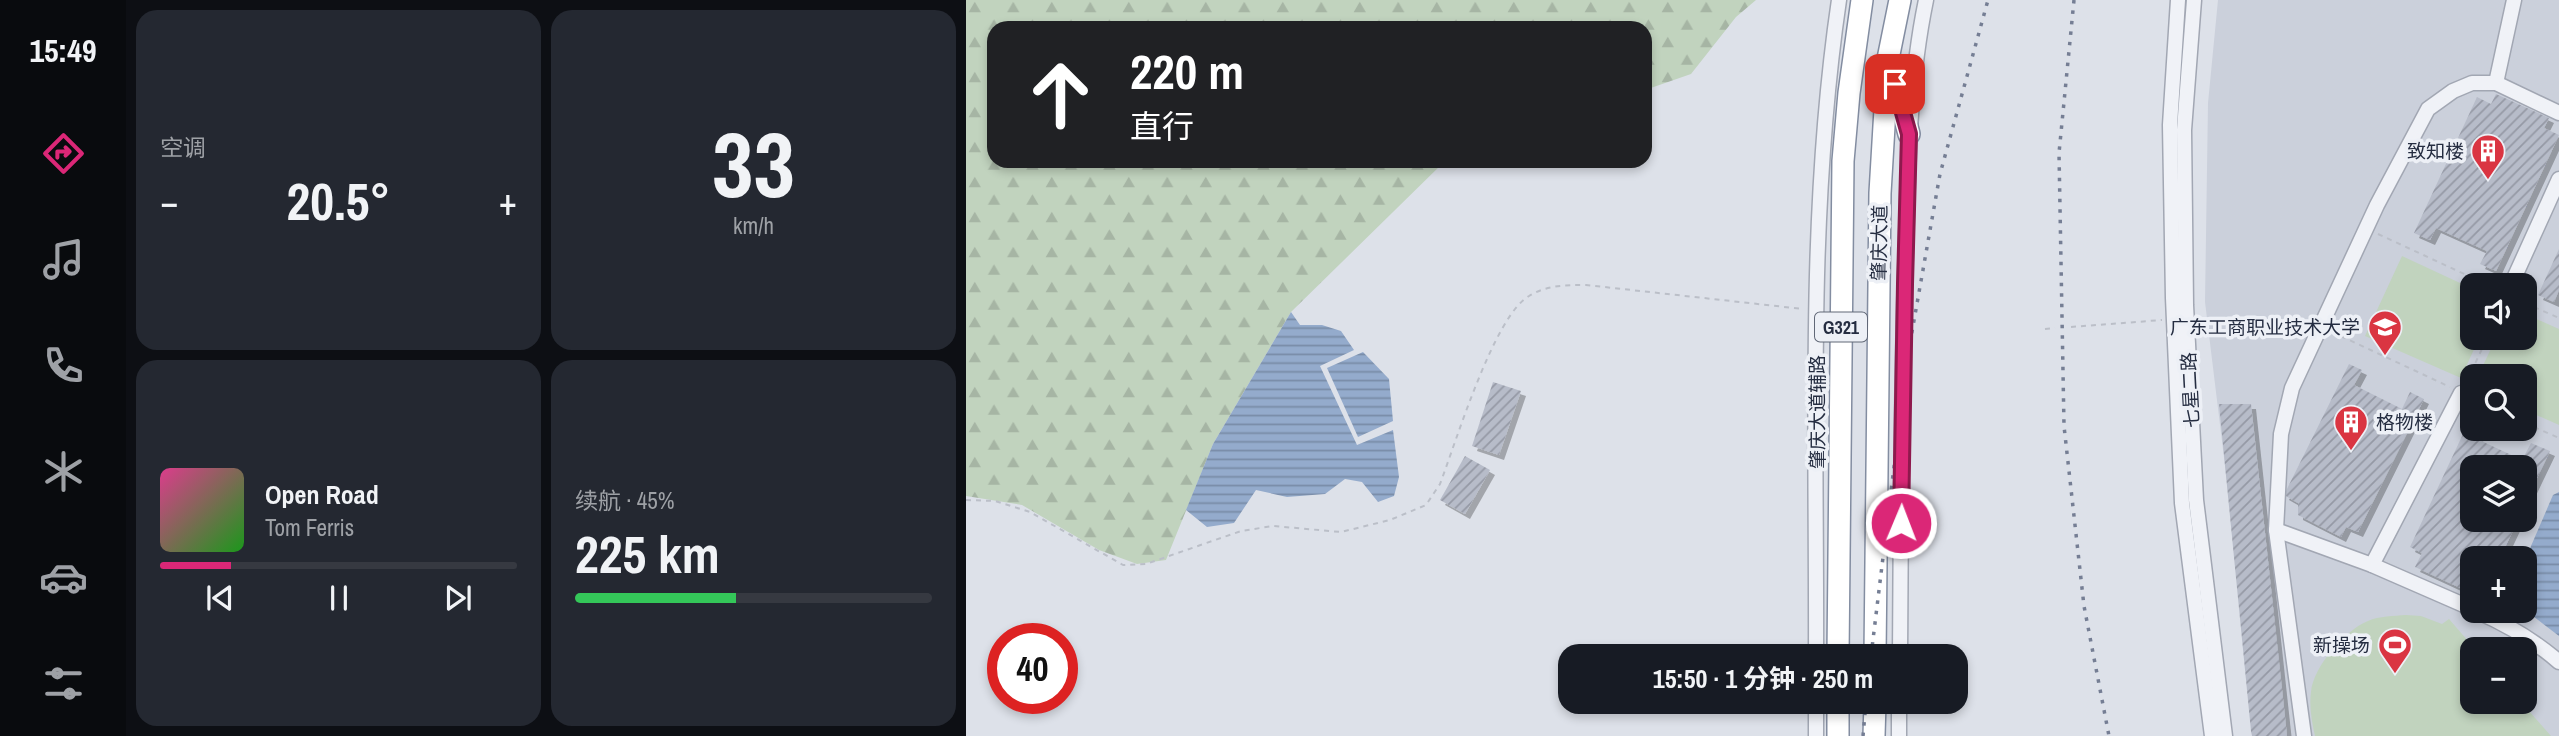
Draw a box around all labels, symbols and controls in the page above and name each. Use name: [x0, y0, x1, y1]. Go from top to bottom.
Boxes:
text: 15:49: [29, 29, 97, 72]
text: 220 m: [1130, 38, 1244, 104]
icon: ahead: [1015, 49, 1106, 140]
pin: [1865, 54, 1925, 114]
icon: arrive: [1876, 65, 1914, 103]
text: 33: [712, 103, 795, 225]
text: 直行: [1130, 105, 1194, 148]
icon: directions: [39, 129, 88, 178]
text: 空调: [160, 132, 206, 163]
building icon: 致知楼: [2469, 132, 2507, 181]
place label: 致知楼: [2407, 138, 2464, 164]
text: 20.5°: [287, 166, 390, 236]
text: −: [160, 176, 178, 227]
text: +: [499, 176, 517, 227]
street label: 肇庆大道: [1865, 205, 1893, 281]
text: km/h: [733, 210, 774, 241]
icon: music: [39, 235, 88, 284]
map controls: [2460, 273, 2537, 714]
button: sound: [2460, 273, 2537, 350]
school or university icon: 广东工商职业技术大学: [2366, 308, 2404, 357]
road number: G321: [1815, 312, 1867, 342]
place label: 广东工商职业技术大学: [2170, 314, 2360, 340]
icon: phone: [39, 341, 88, 390]
street label: 七星二路: [2175, 351, 2205, 429]
street label: 肇庆大道辅路: [1804, 355, 1830, 469]
button: search: [2460, 364, 2537, 441]
building icon: 格物楼: [2332, 403, 2370, 452]
place label: 格物楼: [2376, 409, 2433, 435]
icon: climate: [39, 447, 88, 496]
button: layers: [2460, 455, 2537, 532]
text: Open Road: [265, 477, 379, 512]
text: 续航 · 45%: [575, 485, 674, 516]
position arrow: [1864, 486, 1938, 560]
text: Tom Ferris: [265, 512, 354, 543]
text: 225 km: [575, 519, 720, 589]
button: +: [2460, 546, 2537, 623]
icon: car: [39, 553, 88, 602]
icon: previous: [201, 579, 239, 617]
icon: pause: [320, 579, 358, 617]
icon: next: [439, 579, 477, 617]
speed limit sign: 40: [987, 623, 1078, 714]
sports icon: 新操场: [2376, 626, 2414, 675]
place label: 新操场: [2313, 632, 2370, 658]
button: −: [2460, 637, 2537, 714]
icon: filters: [39, 659, 88, 708]
text: 15:50 · 1 分钟 · 250 m: [1653, 661, 1873, 696]

